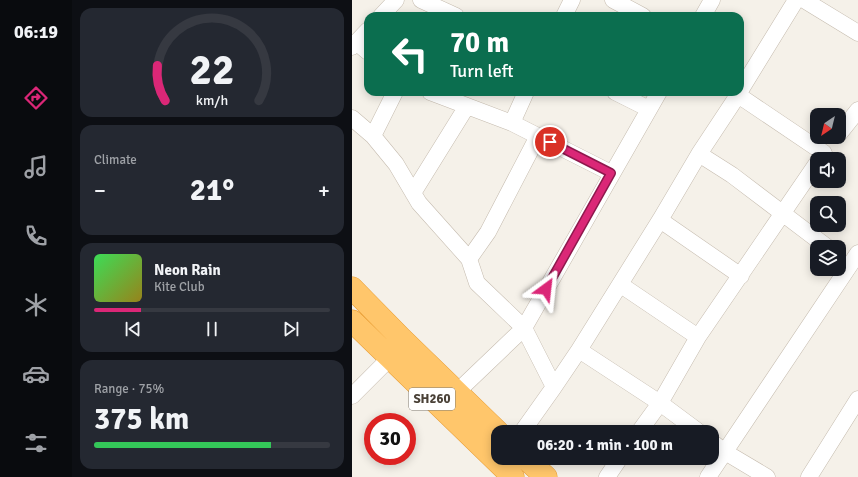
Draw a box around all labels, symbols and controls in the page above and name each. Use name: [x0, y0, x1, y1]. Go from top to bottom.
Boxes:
text: 06:19: [14, 21, 58, 43]
text: 70 m: [450, 26, 509, 60]
icon: left: [384, 28, 436, 80]
text: 22: [190, 44, 234, 95]
text: Turn left: [450, 60, 513, 82]
icon: directions: [22, 84, 50, 112]
text: km/h: [196, 91, 228, 108]
north arrow: [810, 108, 846, 144]
map controls: [810, 108, 846, 276]
pin: [533, 125, 567, 159]
icon: arrive: [539, 131, 561, 153]
text: Climate: [94, 152, 137, 168]
button: sound: [810, 152, 846, 188]
icon: music: [22, 153, 50, 181]
text: 21°: [190, 172, 234, 209]
text: −: [94, 177, 106, 204]
text: +: [318, 177, 330, 204]
button: search: [810, 196, 846, 232]
icon: phone: [22, 222, 50, 250]
button: layers: [810, 240, 846, 276]
text: Neon Rain: [154, 261, 221, 279]
position arrow: [525, 268, 567, 310]
text: Kite Club: [154, 279, 205, 295]
icon: climate: [22, 291, 50, 319]
icon: previous: [122, 318, 144, 340]
icon: pause: [201, 318, 223, 340]
icon: next: [280, 318, 302, 340]
icon: car: [22, 360, 50, 388]
text: Range · 75%: [94, 381, 164, 397]
road number: SH260: [409, 388, 455, 410]
text: 375 km: [94, 401, 189, 438]
speed limit sign: 30: [364, 413, 416, 465]
icon: filters: [22, 429, 50, 457]
text: 06:20 · 1 min · 100 m: [537, 436, 673, 454]

